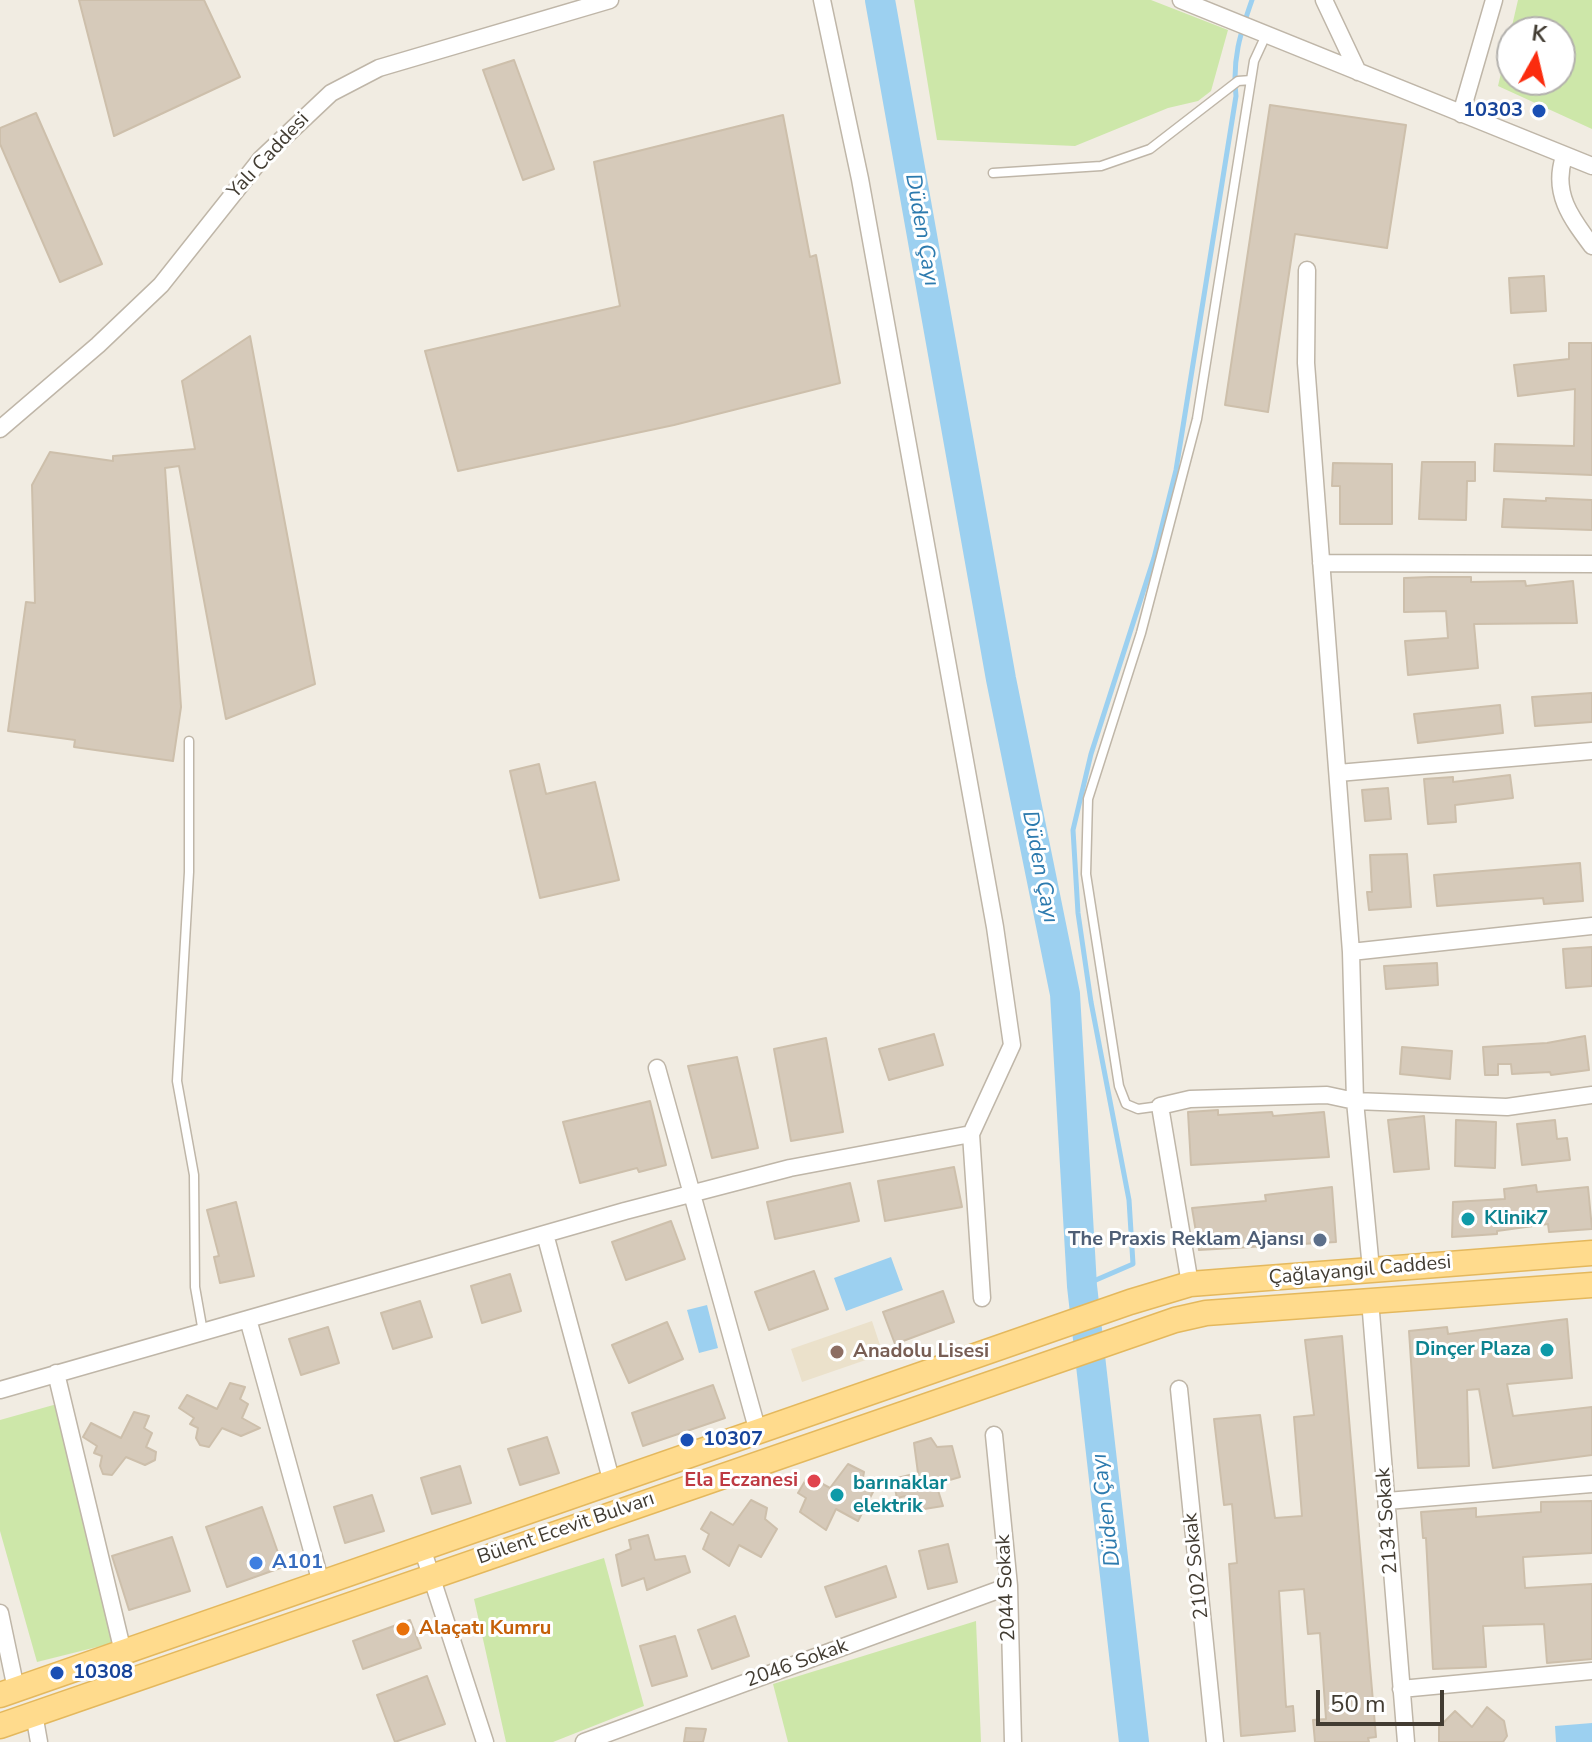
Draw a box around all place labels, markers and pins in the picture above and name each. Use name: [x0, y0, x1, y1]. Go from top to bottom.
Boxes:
place label: 10303: [1463, 99, 1523, 123]
marker: 10303: [1530, 102, 1548, 120]
place label: Klinik7: [1484, 1207, 1548, 1231]
marker: Klinik7: [1459, 1210, 1477, 1228]
place label: The Praxis Reklam Ajansı: [1068, 1228, 1304, 1252]
marker: The Praxis Reklam Ajansı: [1311, 1231, 1329, 1249]
place label: Dinçer Plaza: [1415, 1338, 1531, 1362]
place label: Anadolu Lisesi: [853, 1340, 989, 1364]
marker: Dinçer Plaza: [1538, 1341, 1556, 1359]
marker: Anadolu Lisesi: [828, 1343, 846, 1361]
place label: 10307: [703, 1428, 763, 1452]
marker: 10307: [678, 1431, 696, 1449]
place label: Ela Eczanesi: [684, 1469, 798, 1493]
marker: Ela Eczanesi: [805, 1472, 823, 1490]
place label: barınaklar elektrik: [853, 1472, 947, 1519]
marker: barınaklar elektrik: [828, 1486, 846, 1504]
place label: A101: [272, 1551, 323, 1575]
marker: A101: [247, 1554, 265, 1572]
place label: Alaçatı Kumru: [419, 1617, 551, 1641]
marker: Alaçatı Kumru: [394, 1620, 412, 1638]
place label: 10308: [73, 1661, 133, 1685]
marker: 10308: [48, 1664, 66, 1682]

